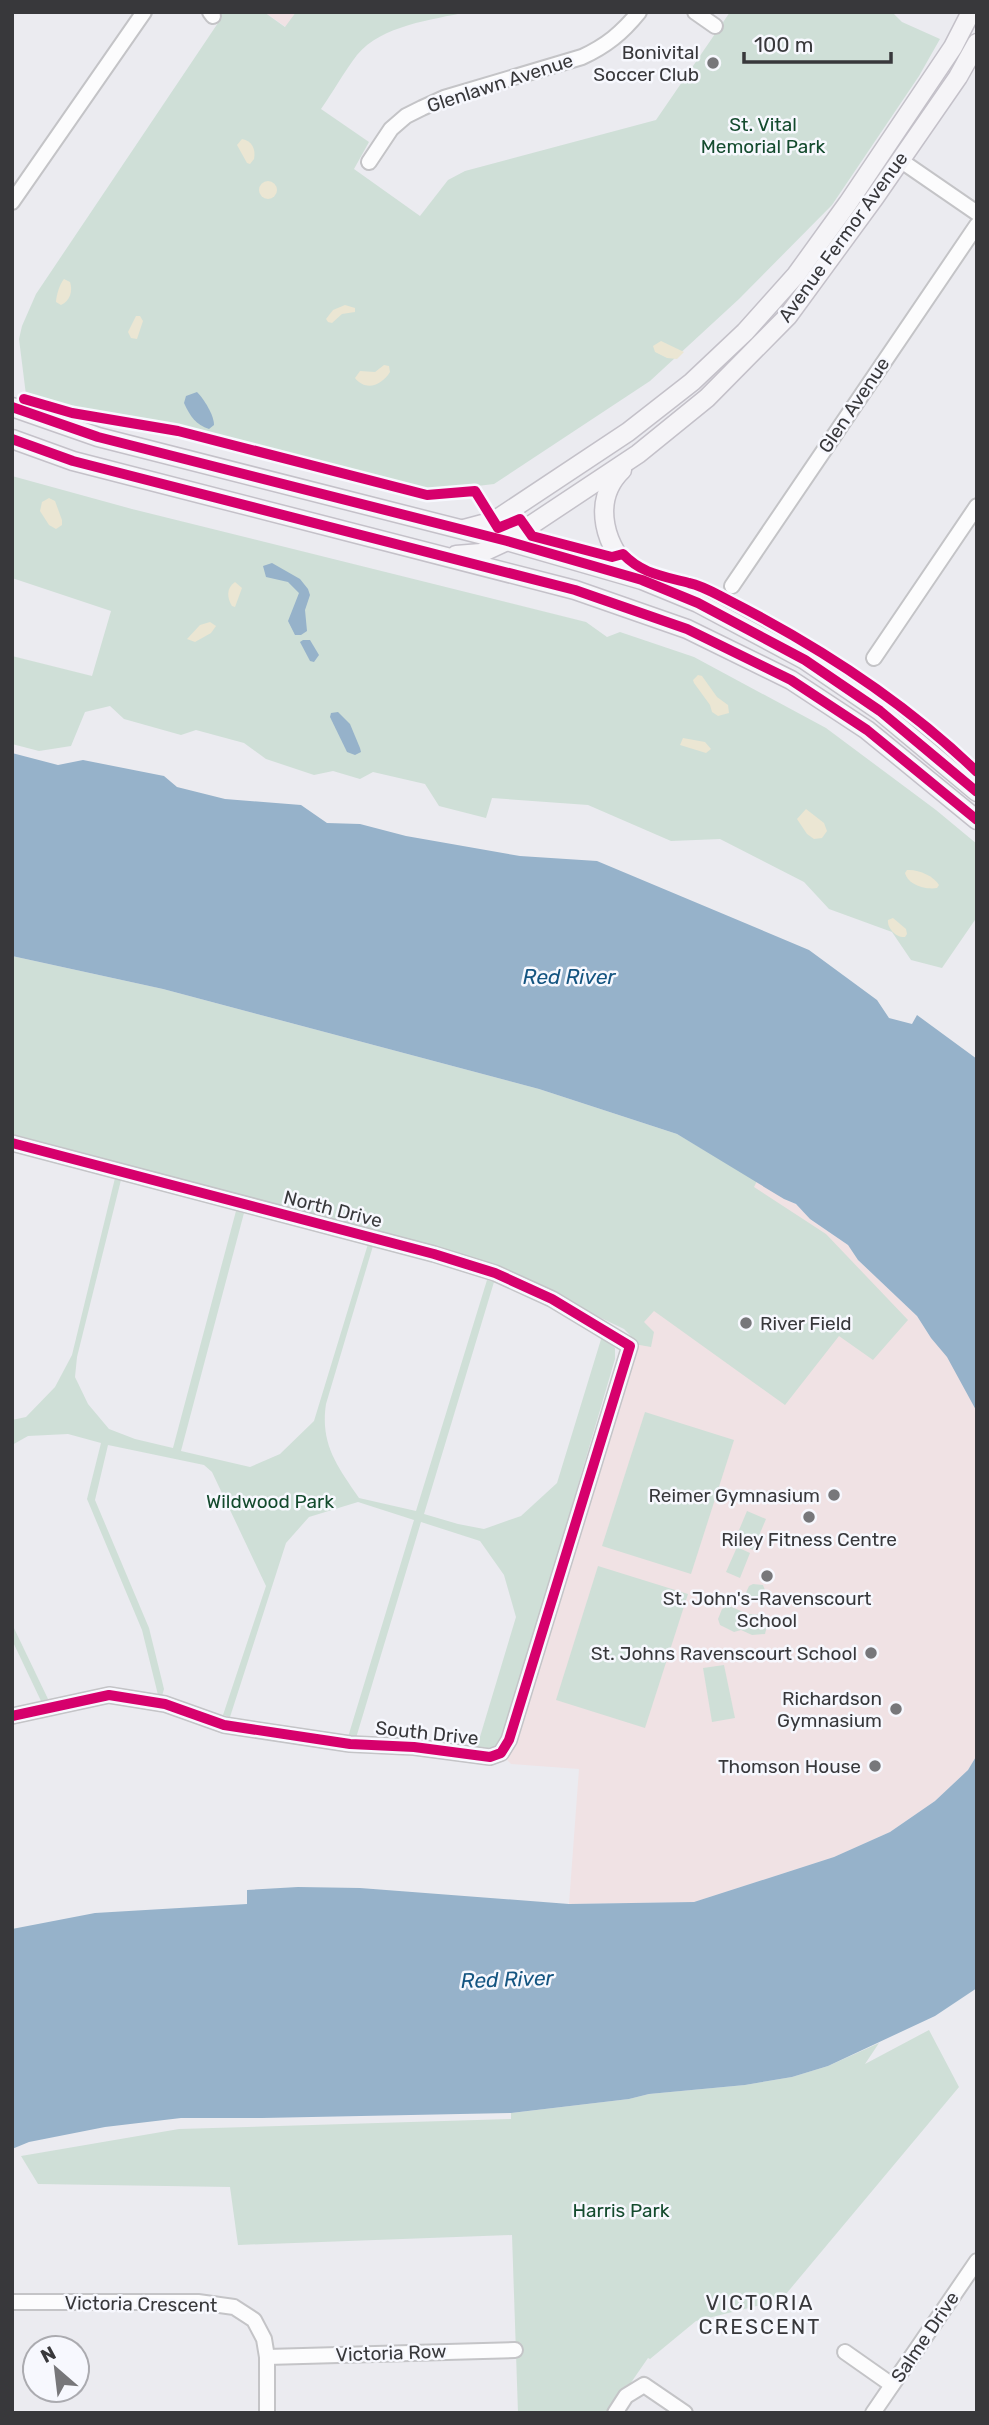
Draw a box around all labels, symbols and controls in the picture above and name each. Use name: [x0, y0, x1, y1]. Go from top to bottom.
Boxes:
scale bar: [744, 21, 891, 65]
text: 100 m: [754, 32, 813, 57]
place label: Bonivital Soccer Club: [593, 41, 699, 86]
street label: Glenlawn Avenue: [424, 49, 576, 117]
marker: Bonivital Soccer Club: [705, 55, 721, 71]
park label: St. Vital Memorial Park: [701, 113, 826, 158]
street label: Avenue Fermor Avenue: [773, 147, 913, 327]
street label: Glen Avenue: [814, 353, 894, 457]
water label: Red River: [523, 964, 616, 989]
street label: North Drive: [281, 1186, 385, 1232]
place label: River Field: [760, 1312, 852, 1335]
marker: River Field: [738, 1315, 754, 1331]
place label: Reimer Gymnasium: [649, 1484, 820, 1507]
marker: Reimer Gymnasium: [826, 1487, 842, 1503]
park label: Wildwood Park: [206, 1490, 334, 1513]
marker: Riley Fitness Centre: [801, 1509, 817, 1525]
place label: Riley Fitness Centre: [721, 1528, 897, 1551]
marker: St. John's-Ravenscourt School: [759, 1568, 775, 1584]
place label: St. John's-Ravenscourt School: [663, 1587, 872, 1632]
place label: St. Johns Ravenscourt School: [591, 1642, 857, 1665]
marker: St. Johns Ravenscourt School: [863, 1645, 879, 1661]
place label: Richardson Gymnasium: [777, 1687, 882, 1732]
marker: Richardson Gymnasium: [888, 1701, 904, 1717]
street label: South Drive: [374, 1716, 480, 1750]
place label: Thomson House: [718, 1755, 861, 1778]
marker: Thomson House: [867, 1758, 883, 1774]
water label: Red River: [460, 1965, 555, 1993]
park label: Harris Park: [573, 2199, 670, 2222]
street label: Salme Drive: [886, 2287, 964, 2387]
district label: VICTORIA CRESCENT: [699, 2290, 822, 2339]
street label: Victoria Crescent: [64, 2291, 218, 2317]
north arrow: [21, 2334, 91, 2404]
street label: Victoria Row: [335, 2340, 447, 2366]
text: N: [37, 2341, 60, 2368]

